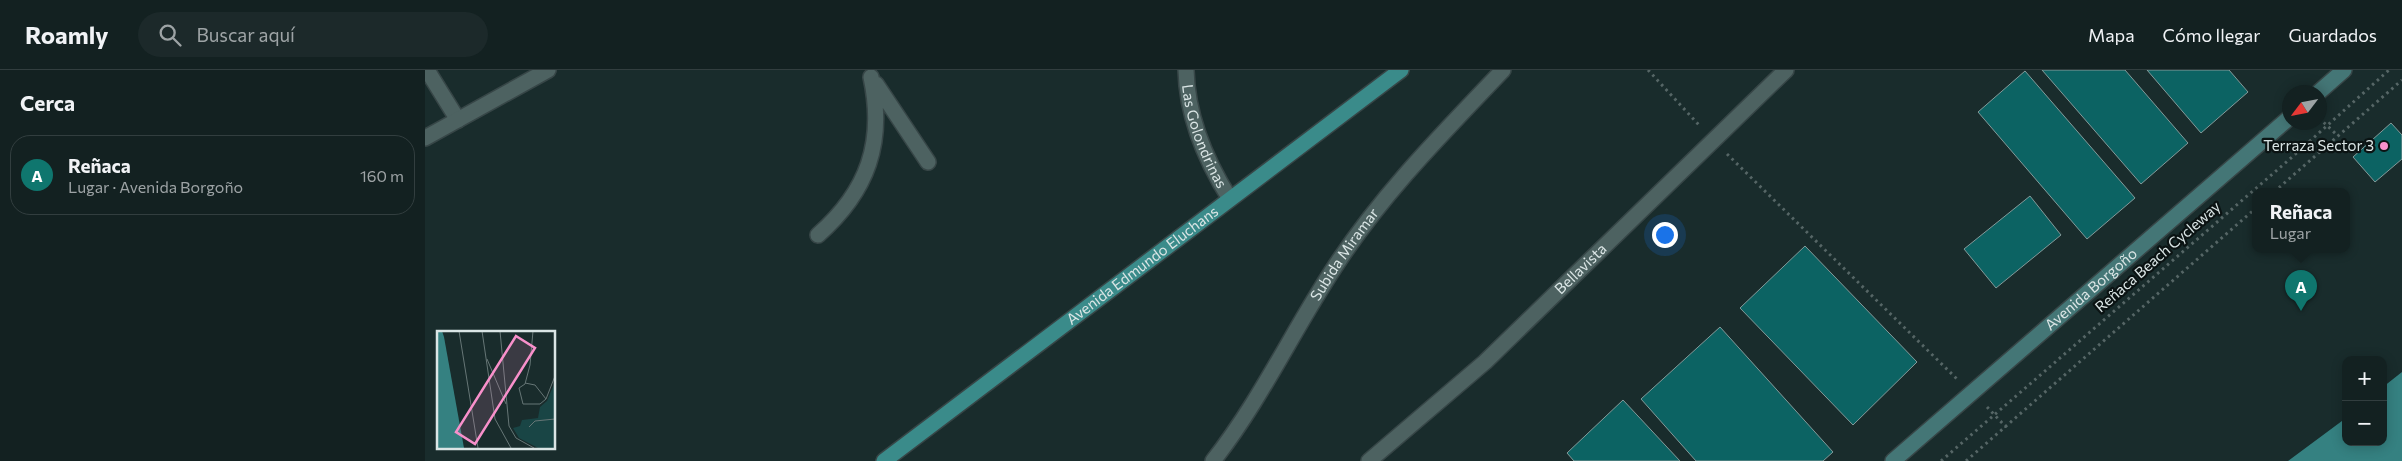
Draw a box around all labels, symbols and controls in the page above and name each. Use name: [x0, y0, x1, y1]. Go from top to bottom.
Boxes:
search box: [138, 12, 488, 57]
text: Roamly: [25, 20, 108, 49]
icon: search: [156, 21, 184, 49]
text: Buscar aquí: [196, 23, 295, 46]
text: Mapa: [2088, 24, 2135, 46]
text: Cómo llegar: [2163, 24, 2260, 46]
text: Guardados: [2288, 24, 2377, 46]
street label: Las Golondrinas: [1179, 83, 1231, 191]
north arrow: [2282, 85, 2327, 130]
text: Cerca: [20, 90, 75, 115]
place label: Terraza Sector 3: [2263, 136, 2374, 154]
marker: Terraza Sector 3: [2378, 140, 2390, 152]
text: Reñaca: [68, 154, 131, 177]
text: A: [31, 166, 43, 185]
text: 160 m: [360, 166, 404, 185]
text: Lugar · Avenida Borgoño: [68, 177, 243, 196]
popup: [2252, 188, 2350, 253]
street label: Reñaca Beach Cycleway: [2091, 197, 2224, 316]
text: Reñaca: [2270, 200, 2332, 223]
street label: Avenida Edmundo Eluchans: [1062, 201, 1221, 328]
street label: Subida Miramar: [1306, 204, 1382, 304]
your location: [1652, 222, 1678, 248]
text: Lugar: [2270, 223, 2311, 242]
street label: Bellavista: [1550, 239, 1610, 298]
street label: Avenida Borgoño: [2041, 244, 2140, 334]
pin: A: [2285, 270, 2317, 311]
inset map: [437, 331, 555, 448]
map controls: [2342, 356, 2387, 446]
button: +: [2342, 356, 2387, 401]
button: −: [2342, 401, 2387, 446]

